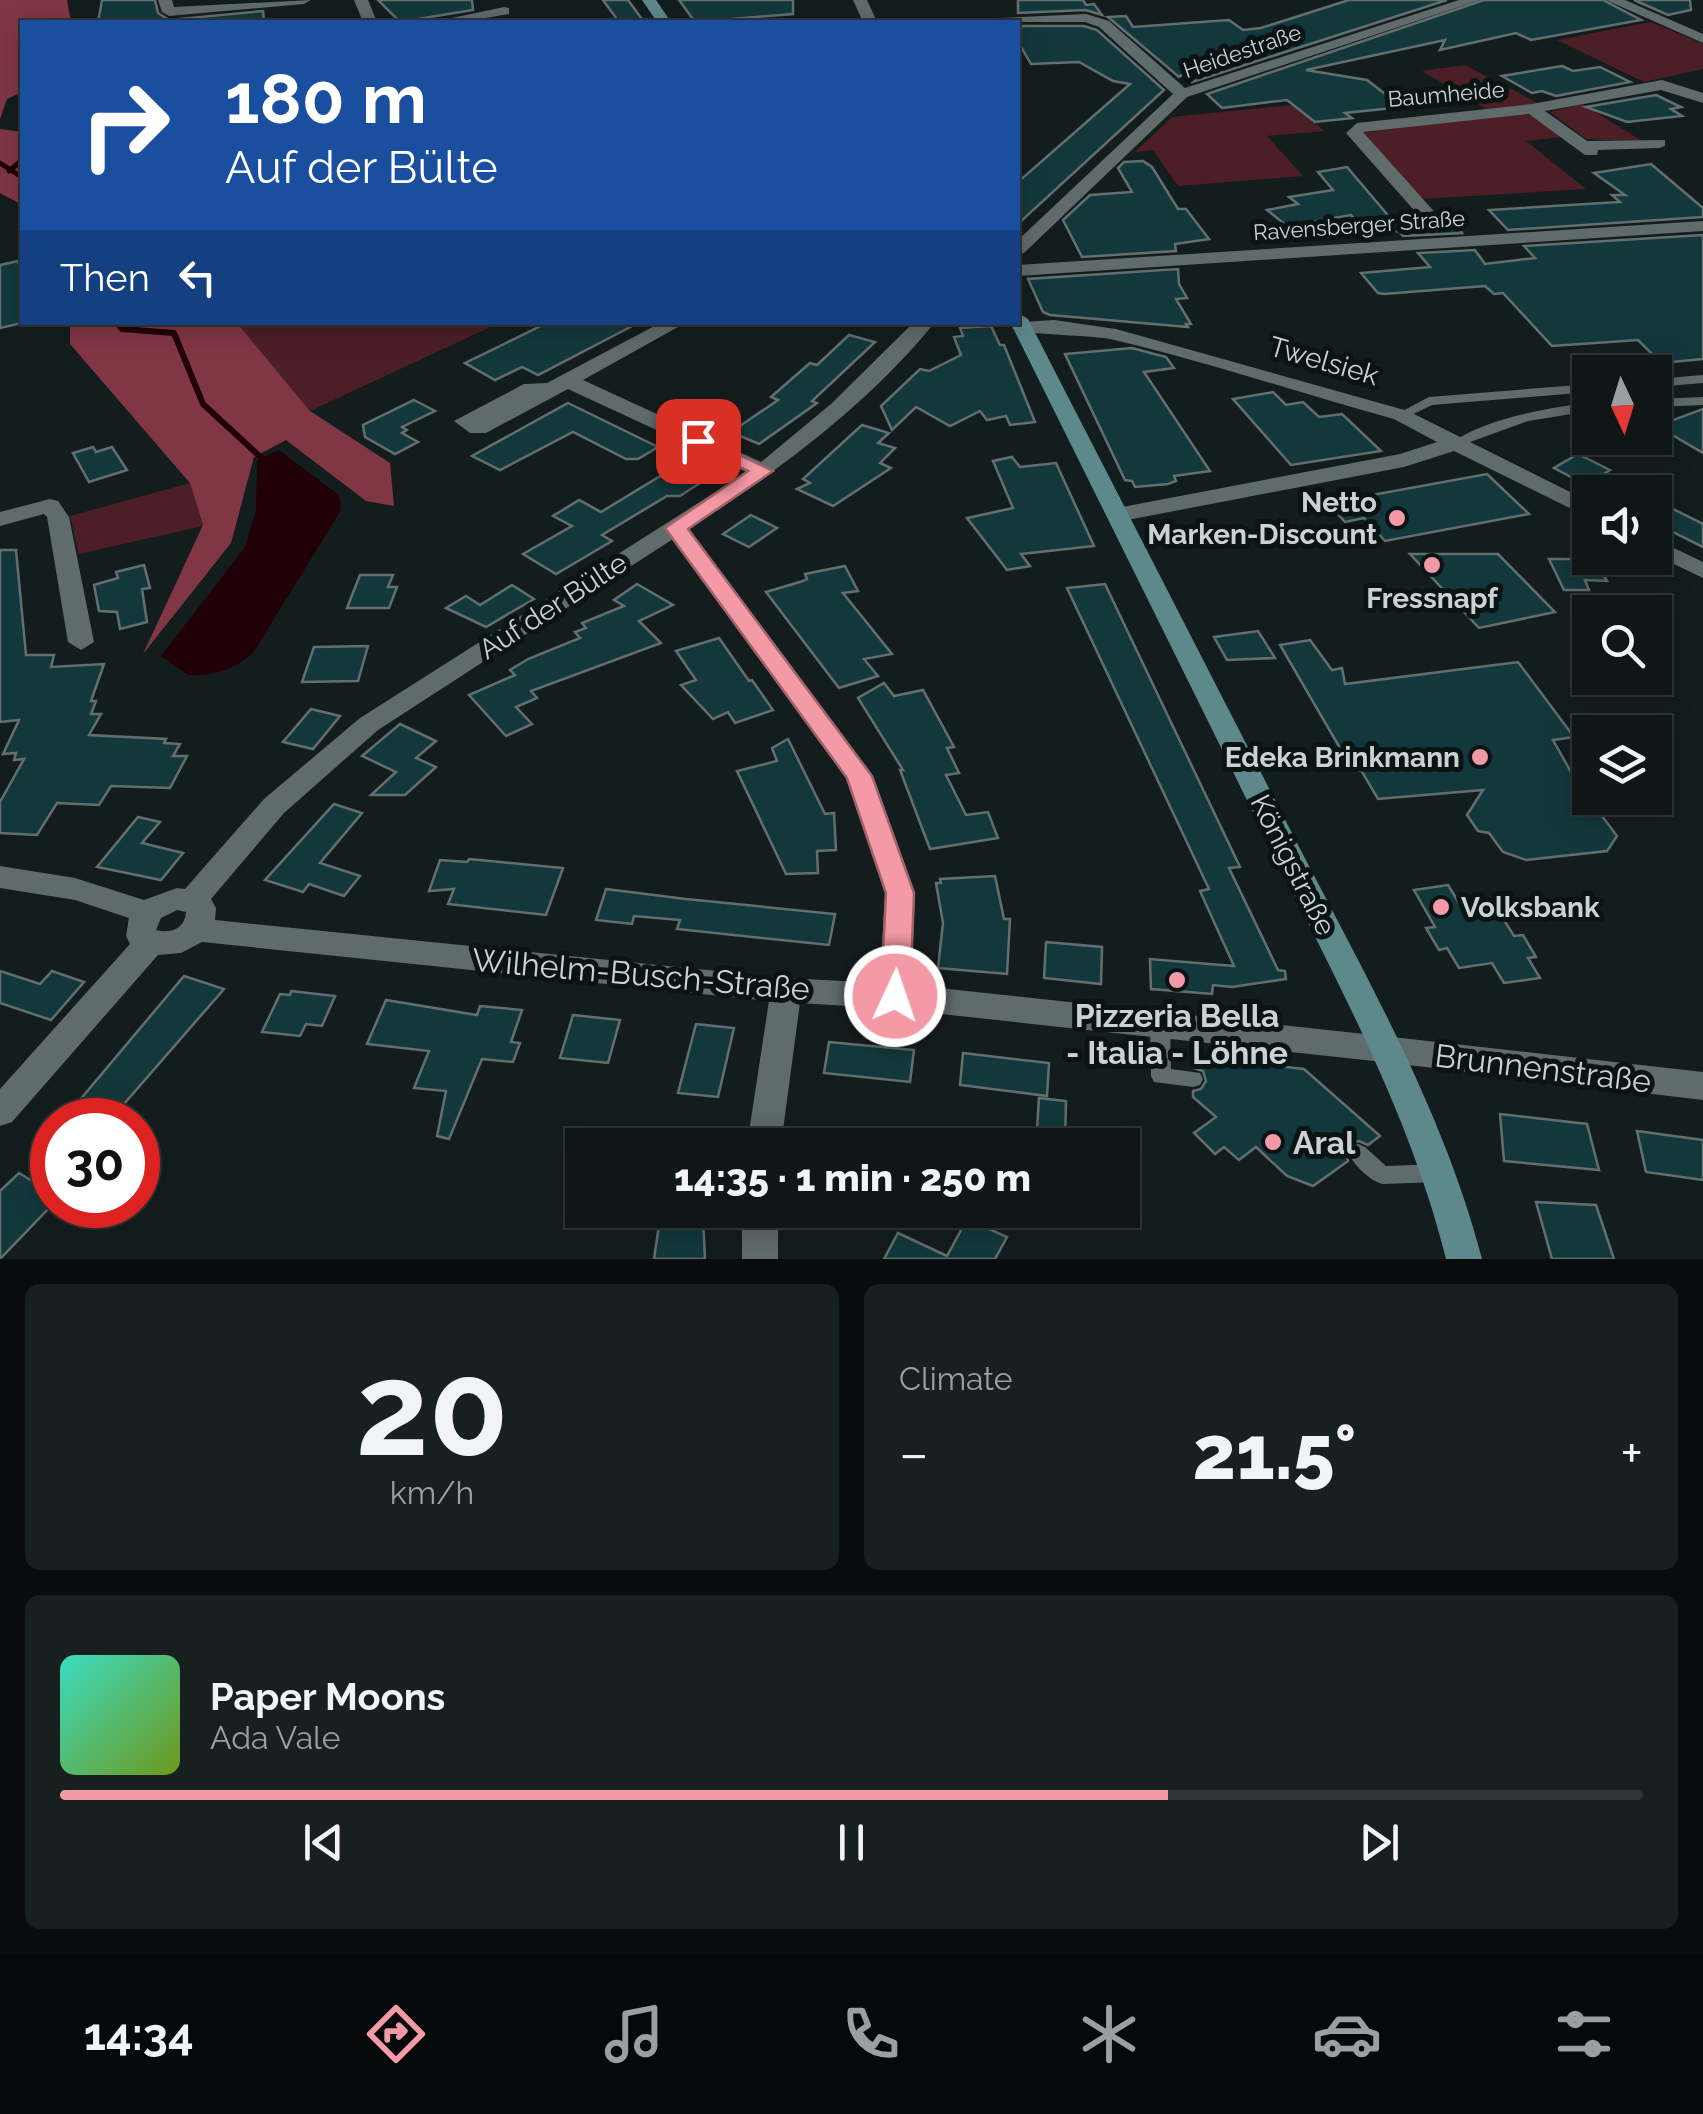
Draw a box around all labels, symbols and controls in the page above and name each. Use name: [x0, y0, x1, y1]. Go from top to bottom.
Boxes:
street label: Heidestraße: [1180, 19, 1304, 83]
text: 180 m: [225, 57, 427, 139]
icon: right: [60, 60, 190, 190]
street label: Baumheide: [1387, 76, 1506, 112]
text: Auf der Bülte: [225, 141, 498, 194]
street label: Ravensberger Straße: [1252, 205, 1466, 245]
icon: left: [170, 250, 225, 305]
text: Then: [60, 255, 150, 300]
street label: Twelsiek: [1266, 330, 1383, 392]
north arrow: [1572, 355, 1672, 455]
map controls: [1572, 355, 1672, 815]
pin: [656, 399, 741, 484]
icon: arrive: [671, 414, 726, 469]
button: sound: [1572, 475, 1672, 575]
place label: Netto Marken-Discount: [1147, 486, 1377, 551]
marker: Netto Marken-Discount: [1386, 507, 1408, 529]
street label: Auf der Bülte: [473, 546, 633, 666]
marker: Fressnapf: [1421, 554, 1443, 576]
place label: Fressnapf: [1366, 582, 1499, 615]
button: search: [1572, 595, 1672, 695]
button: layers: [1572, 715, 1672, 815]
place label: Edeka Brinkmann: [1225, 741, 1460, 774]
marker: Edeka Brinkmann: [1469, 746, 1491, 768]
street label: Königstraße: [1243, 789, 1343, 941]
place label: Volksbank: [1461, 891, 1600, 924]
marker: Volksbank: [1430, 896, 1452, 918]
street label: Wilhelm-Busch-Straße: [471, 941, 811, 1007]
position arrow: [843, 944, 947, 1048]
marker: Pizzeria Bella - Italia - Löhne: [1166, 969, 1188, 991]
place label: Pizzeria Bella - Italia - Löhne: [1066, 997, 1288, 1071]
street label: Brunnenstraße: [1433, 1036, 1653, 1100]
speed limit sign: 30: [30, 1098, 160, 1228]
place label: Aral: [1293, 1124, 1356, 1161]
marker: Aral: [1262, 1131, 1284, 1153]
text: 14:35 · 1 min · 250 m: [674, 1155, 1031, 1200]
text: 20: [355, 1333, 509, 1485]
text: Climate: [899, 1360, 1013, 1397]
text: 21.5°: [1192, 1408, 1356, 1497]
text: −: [899, 1421, 929, 1486]
text: +: [1620, 1421, 1643, 1486]
text: km/h: [390, 1474, 474, 1511]
text: Paper Moons: [210, 1674, 445, 1719]
text: Ada Vale: [210, 1719, 341, 1756]
icon: previous: [296, 1815, 351, 1870]
icon: pause: [824, 1815, 879, 1870]
icon: next: [1352, 1815, 1407, 1870]
icon: directions: [361, 1999, 431, 2069]
icon: music: [599, 1999, 669, 2069]
icon: phone: [836, 1999, 906, 2069]
icon: climate: [1074, 1999, 1144, 2069]
icon: car: [1312, 1999, 1382, 2069]
icon: filters: [1549, 1999, 1619, 2069]
text: 14:34: [84, 2008, 194, 2061]

